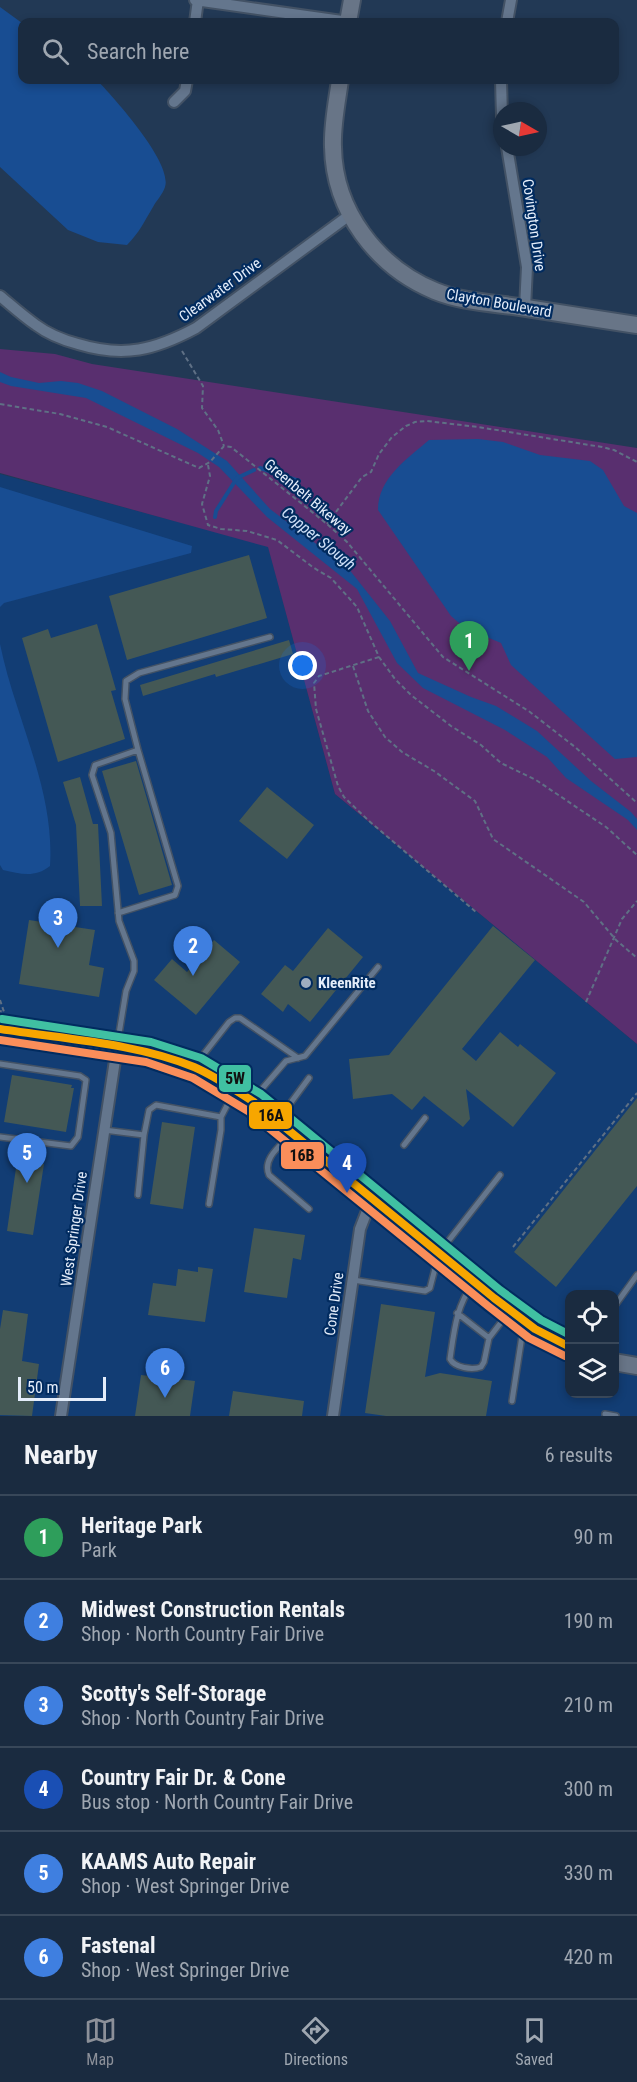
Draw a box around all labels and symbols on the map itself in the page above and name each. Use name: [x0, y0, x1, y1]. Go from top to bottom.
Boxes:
north arrow: [493, 102, 547, 156]
street label: Covington Drive: [519, 178, 549, 272]
street label: Clearwater Drive: [175, 254, 265, 326]
street label: Clayton Boulevard: [445, 285, 553, 321]
street label: Greenbelt Bikeway: [261, 455, 355, 539]
water label: Copper Slough: [278, 503, 359, 574]
pin: 1: [450, 622, 488, 671]
your location: [288, 651, 317, 680]
pin: 3: [38, 898, 78, 948]
pin: 2: [174, 926, 212, 976]
place label: KleenRite: [318, 974, 376, 992]
marker: KleenRite: [299, 976, 313, 990]
line badge: 5W: [218, 1064, 252, 1093]
text: 5W: [225, 1069, 245, 1088]
line badge: 16A: [248, 1101, 293, 1130]
text: 16A: [258, 1106, 284, 1125]
pin: 5: [8, 1134, 46, 1183]
line badge: 16B: [280, 1141, 325, 1170]
pin: 4: [328, 1144, 366, 1193]
text: 16B: [289, 1146, 315, 1165]
street label: West Springer Drive: [57, 1170, 91, 1288]
street label: Cone Drive: [321, 1271, 347, 1337]
pin: 6: [146, 1348, 184, 1398]
scale bar: [18, 1374, 106, 1402]

